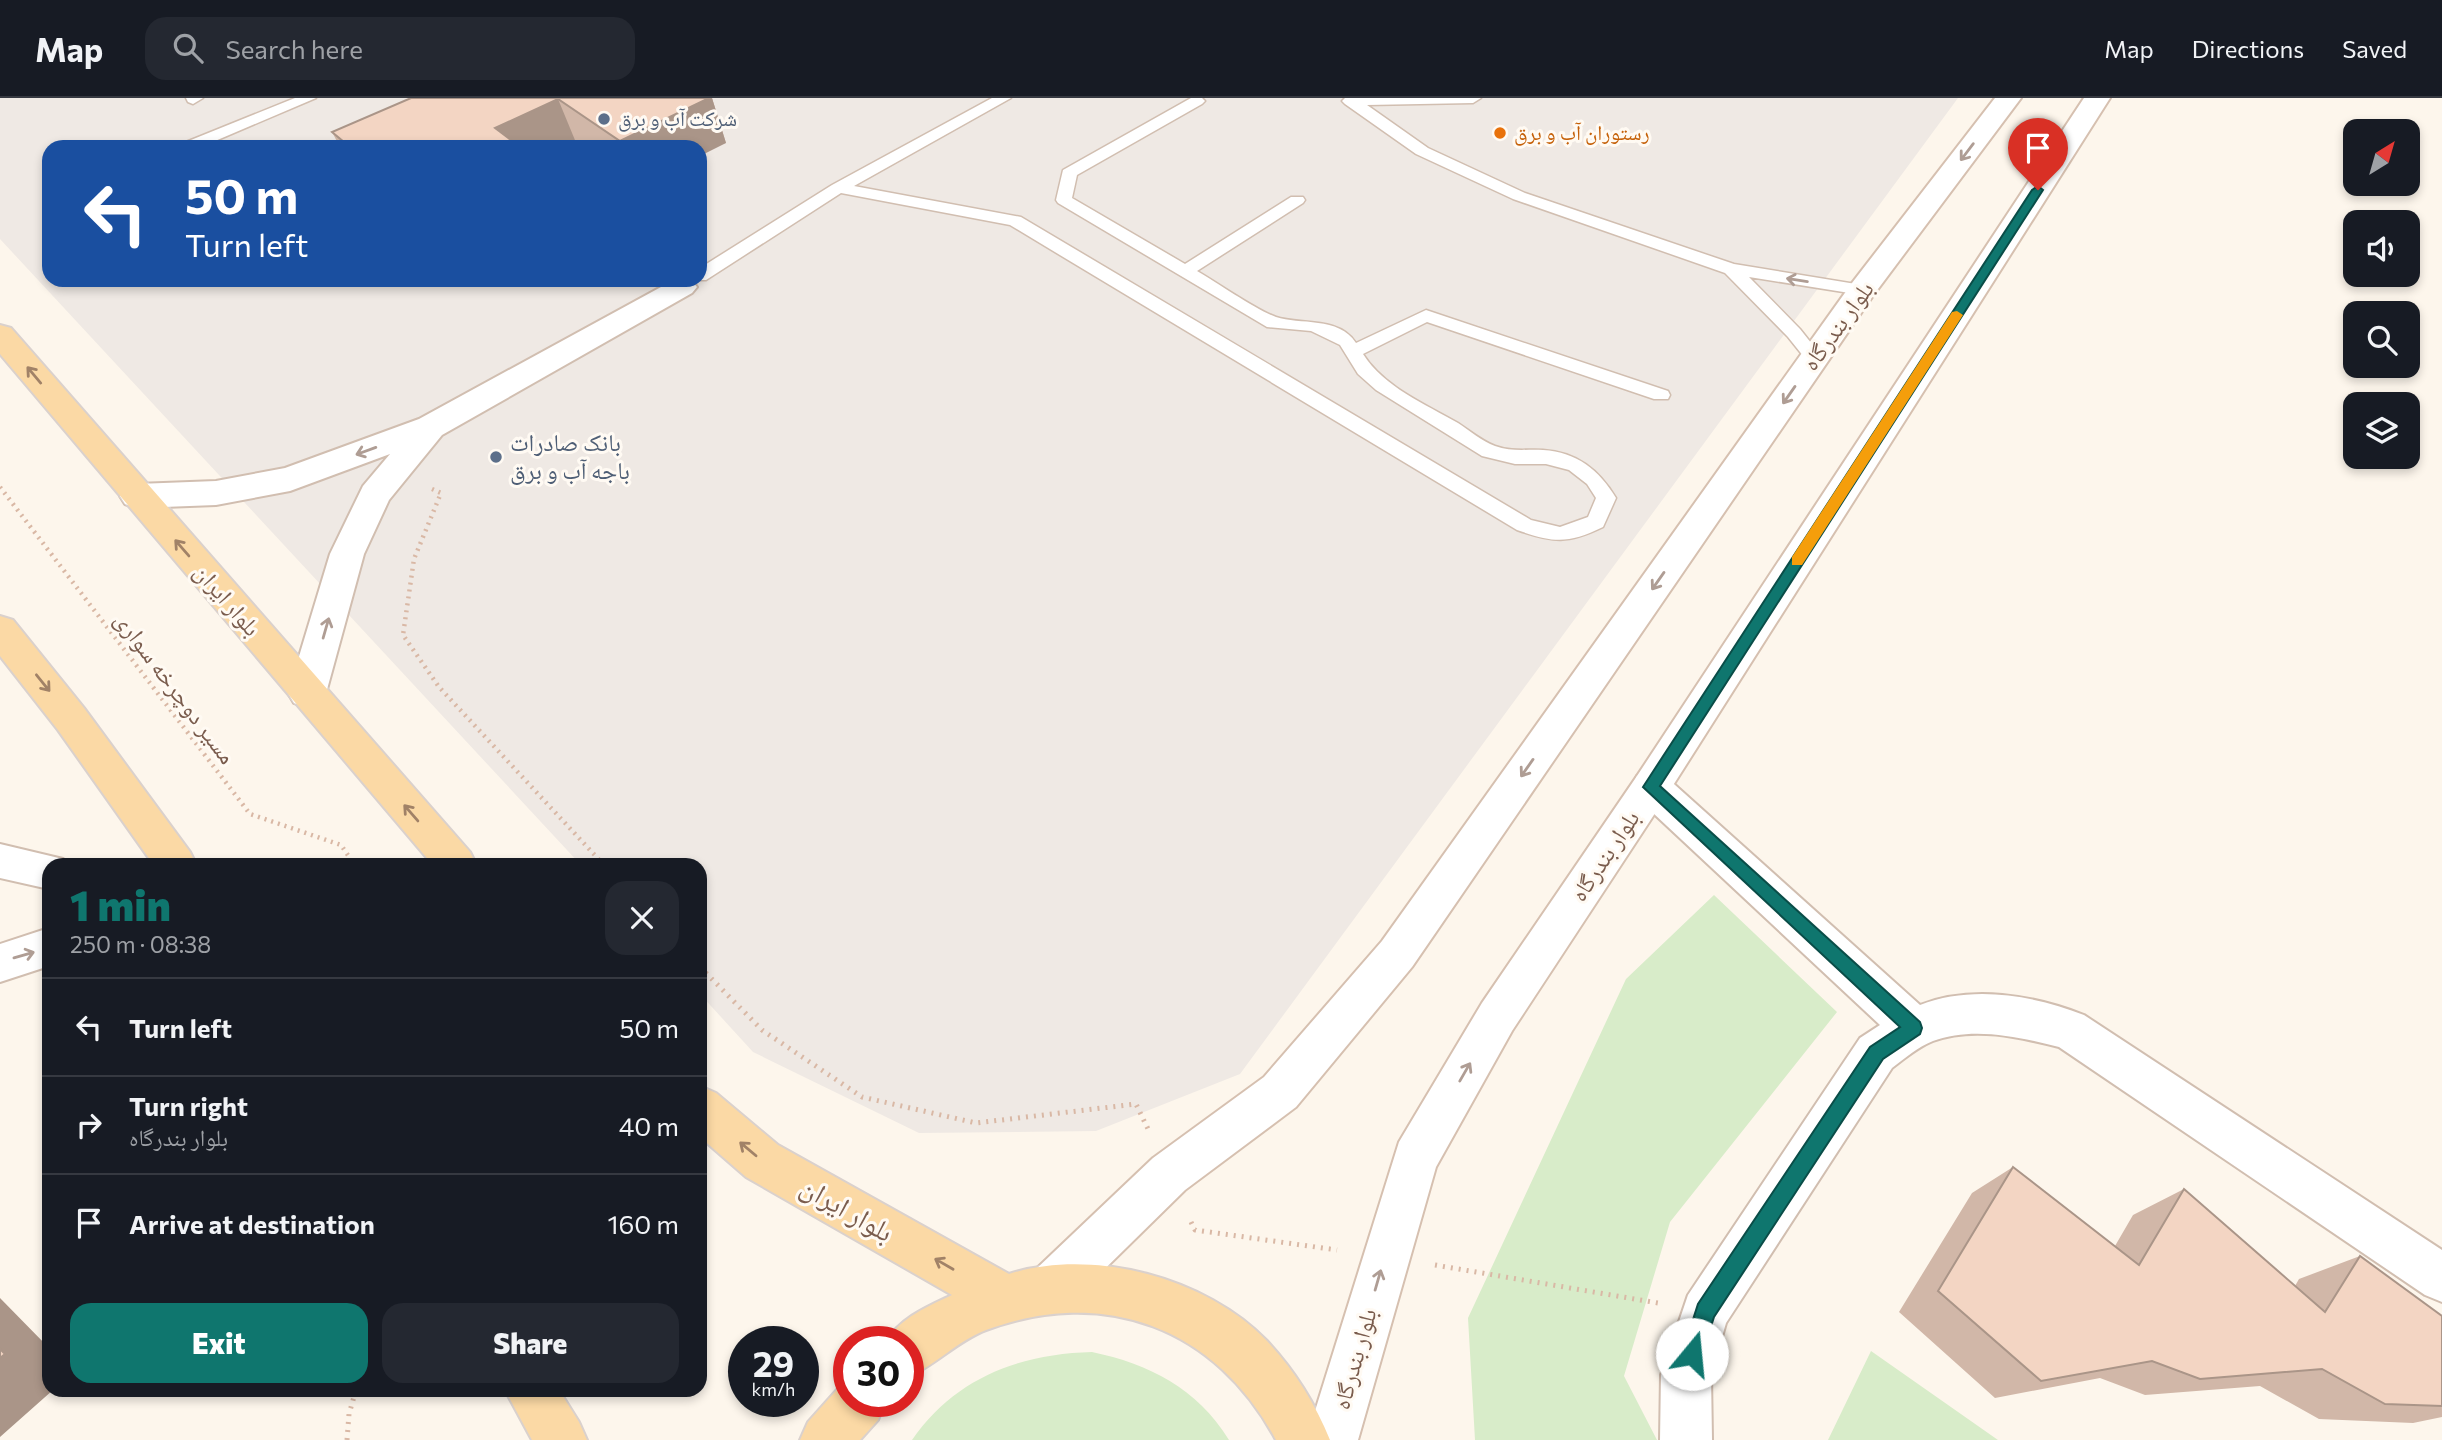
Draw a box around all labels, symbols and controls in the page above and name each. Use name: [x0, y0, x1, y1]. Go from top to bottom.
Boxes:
search box: [145, 17, 635, 80]
text: Map: [35, 28, 103, 69]
icon: search: [169, 29, 207, 67]
text: Search here: [225, 33, 363, 64]
text: Map: [2104, 34, 2154, 63]
text: Directions: [2192, 34, 2304, 63]
text: Saved: [2342, 34, 2407, 63]
place label: شرکت آب و برق: [618, 105, 737, 132]
marker: شرکت آب و برق: [596, 111, 612, 127]
pin: [2008, 118, 2068, 190]
place label: رستوران آب و برق: [1514, 119, 1650, 146]
north arrow: [2343, 119, 2420, 196]
map controls: [2343, 119, 2420, 469]
marker: رستوران آب و برق: [1492, 125, 1508, 141]
icon: arrive: [2019, 129, 2057, 167]
one-way arrow: [1959, 143, 1974, 161]
text: 50 m: [185, 164, 298, 224]
icon: left: [70, 168, 161, 259]
button: sound: [2343, 210, 2420, 287]
text: Turn left: [185, 224, 309, 264]
one-way arrow: [1786, 273, 1809, 286]
street label: بلوار بندرگاه: [1795, 275, 1879, 376]
button: search: [2343, 301, 2420, 378]
one-way arrow: [26, 367, 42, 385]
one-way arrow: [1782, 385, 1796, 404]
button: layers: [2343, 392, 2420, 469]
place label: بانک صادرات باجه آب و برق: [510, 427, 630, 485]
one-way arrow: [356, 445, 378, 458]
marker: بانک صادرات باجه آب و برق: [488, 449, 504, 465]
one-way arrow: [174, 539, 190, 557]
street label: بلوار ایران: [188, 557, 268, 642]
one-way arrow: [1651, 571, 1665, 590]
street label: مسیر دوچرخه سواری: [109, 605, 243, 770]
one-way arrow: [320, 617, 333, 639]
one-way arrow: [35, 673, 50, 691]
one-way arrow: [1520, 758, 1535, 777]
one-way arrow: [403, 804, 419, 822]
street label: بلوار بندرگاه: [1563, 804, 1645, 907]
text: 1 min: [70, 878, 171, 930]
button: close: [605, 881, 679, 955]
text: 250 m · 08:38: [70, 930, 211, 958]
one-way arrow: [13, 947, 35, 960]
icon: left: [70, 1008, 108, 1046]
text: Turn left: [129, 1012, 232, 1043]
text: 50 m: [619, 1012, 679, 1043]
one-way arrow: [1458, 1062, 1472, 1082]
text: Turn right: [129, 1090, 248, 1121]
icon: right: [70, 1106, 108, 1144]
text: 40 m: [619, 1110, 679, 1141]
text: بلوار بندرگاه: [129, 1123, 228, 1151]
one-way arrow: [739, 1141, 757, 1156]
street label: بلوار ایران: [795, 1168, 900, 1249]
icon: arrive: [70, 1204, 108, 1242]
text: Arrive at destination: [129, 1208, 375, 1239]
text: 160 m: [607, 1208, 679, 1239]
one-way arrow: [934, 1257, 954, 1271]
one-way arrow: [1372, 1269, 1385, 1291]
button: Exit: [70, 1303, 368, 1383]
button: Share: [382, 1303, 679, 1383]
street label: بلوار بندرگاه: [1325, 1305, 1382, 1412]
position arrow: [1655, 1317, 1729, 1391]
speed limit sign: 30: [833, 1326, 924, 1417]
text: 29: [753, 1341, 794, 1384]
text: km/h: [752, 1378, 795, 1400]

